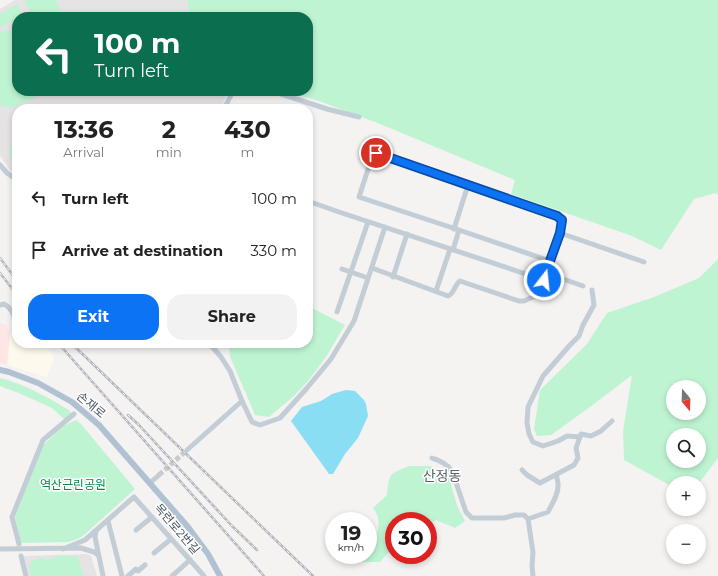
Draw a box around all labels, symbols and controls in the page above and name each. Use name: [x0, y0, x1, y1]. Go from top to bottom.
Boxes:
text: 100 m: [94, 26, 180, 60]
icon: left: [28, 28, 80, 80]
text: Turn left: [94, 60, 169, 82]
text: 13:36: [54, 115, 114, 144]
text: 2: [162, 115, 176, 144]
text: 430: [224, 115, 271, 144]
pin: [359, 136, 393, 170]
icon: arrive: [365, 142, 387, 164]
text: Arrival: [63, 144, 104, 160]
text: min: [156, 144, 182, 160]
text: m: [241, 144, 254, 160]
icon: left: [28, 187, 50, 209]
text: Turn left: [62, 189, 129, 208]
text: 100 m: [252, 189, 297, 208]
icon: arrive: [28, 239, 50, 261]
text: Arrive at destination: [62, 241, 223, 260]
text: 330 m: [250, 241, 297, 260]
position arrow: [523, 259, 565, 301]
button: Exit: [28, 294, 159, 340]
button: Share: [167, 294, 297, 340]
north arrow: [666, 380, 706, 420]
map controls: [666, 380, 706, 564]
street label: 손재로: [74, 388, 109, 421]
button: search: [666, 428, 706, 468]
district label: 산정동: [423, 467, 461, 485]
button: +: [666, 476, 706, 516]
park label: 역산근린공원: [40, 477, 106, 492]
street label: 목련로2번길: [151, 500, 203, 557]
speed limit sign: 30: [385, 512, 437, 564]
text: 19: [341, 521, 361, 545]
button: −: [666, 524, 706, 564]
text: km/h: [338, 541, 364, 554]

